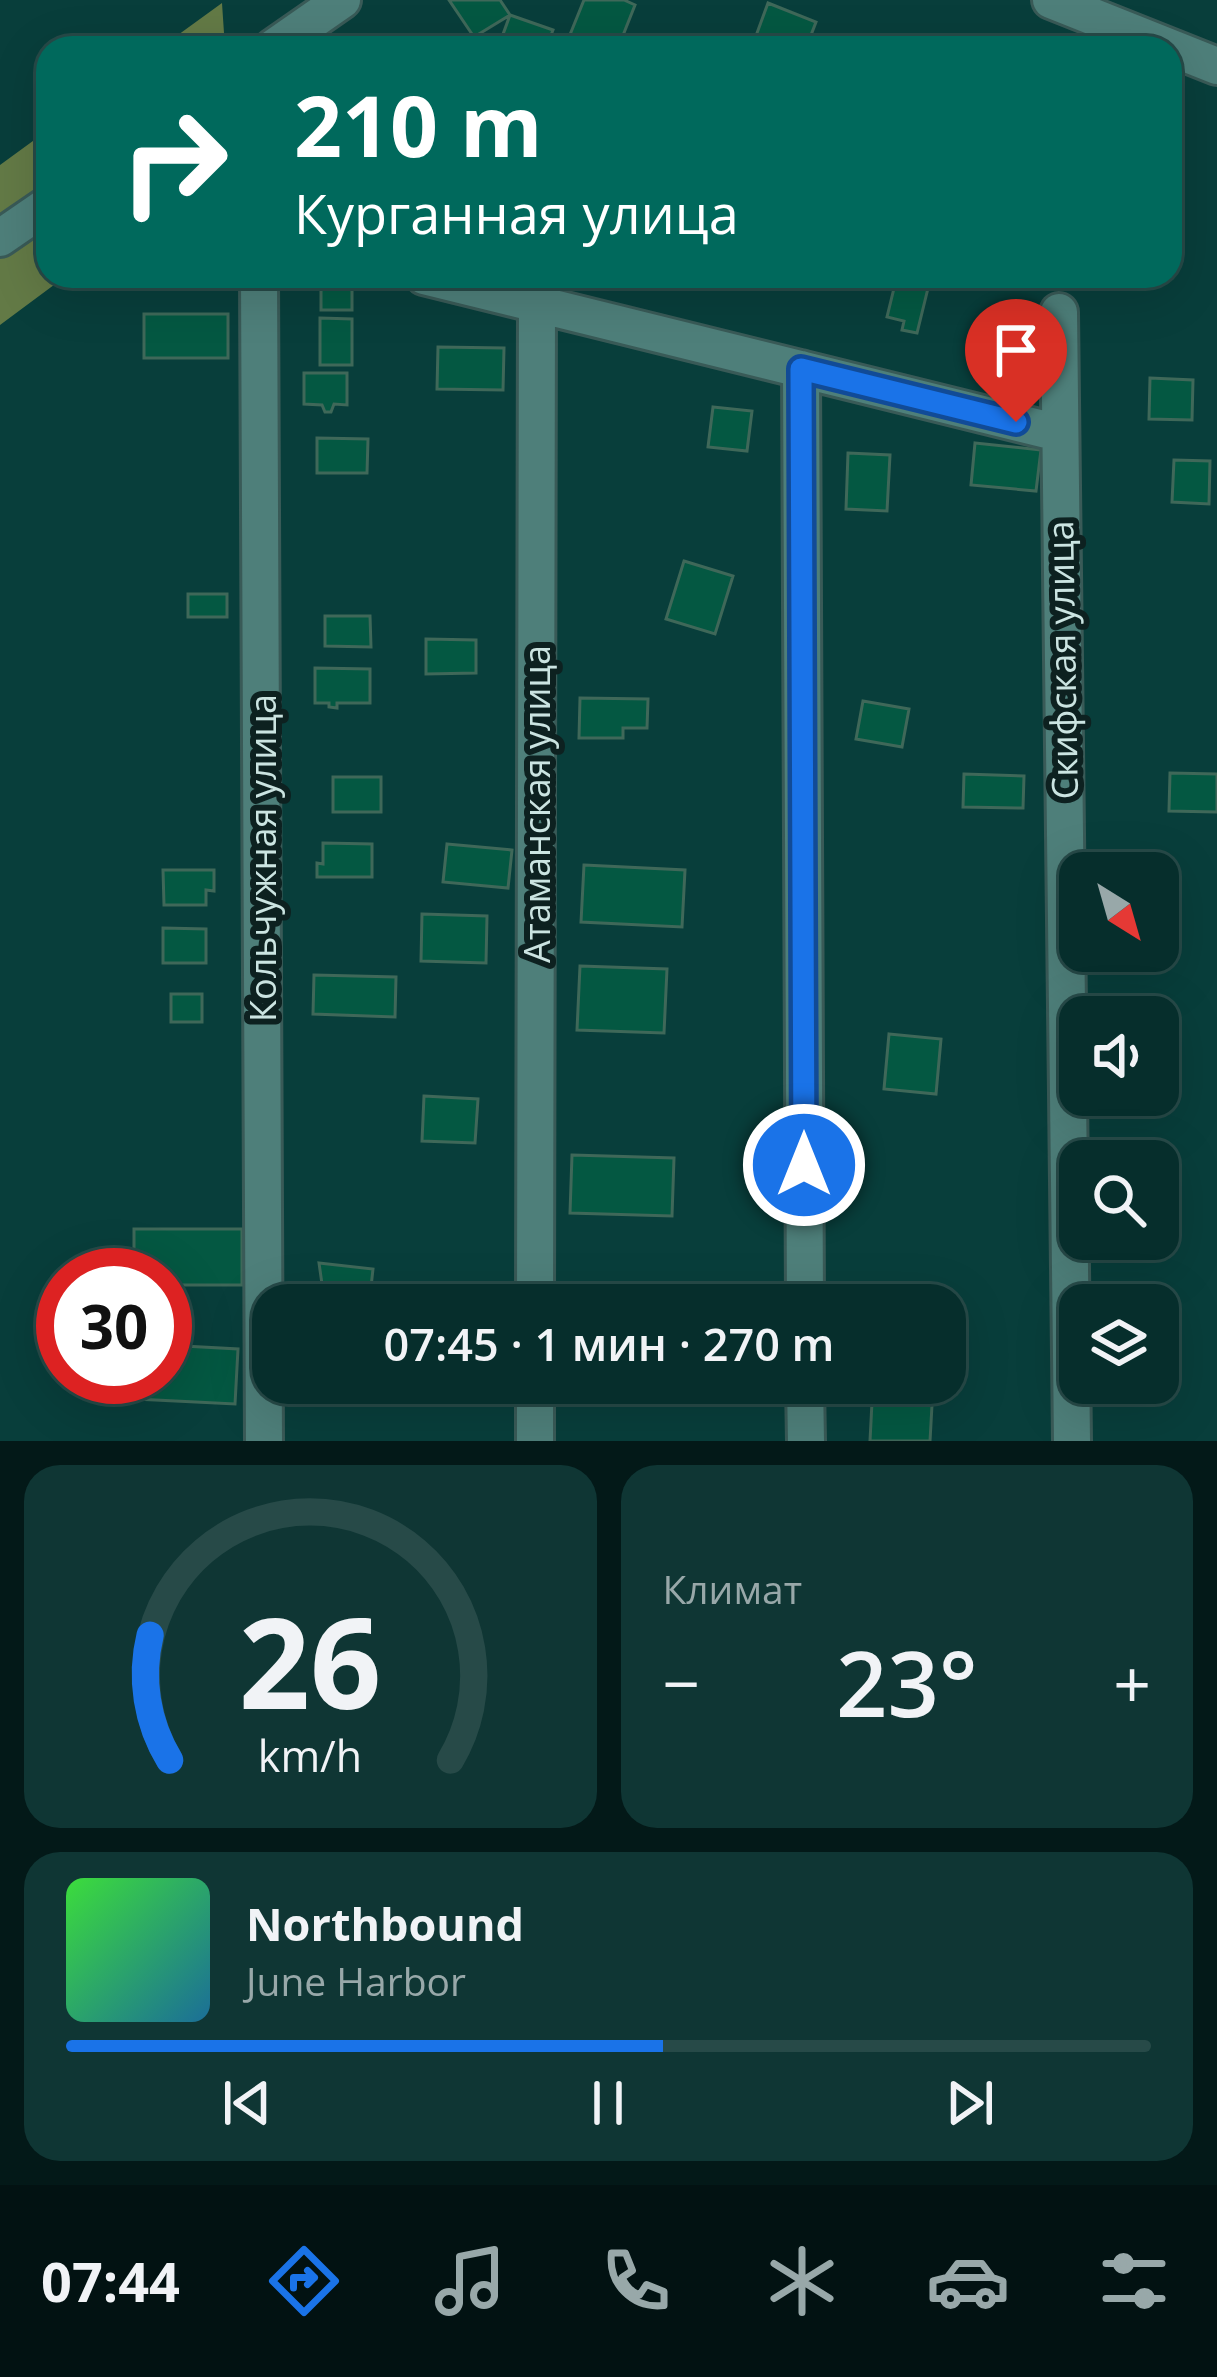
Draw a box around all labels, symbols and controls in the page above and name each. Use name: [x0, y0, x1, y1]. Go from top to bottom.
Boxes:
text: 210 m: [294, 67, 542, 182]
icon: right: [96, 84, 252, 240]
text: Курганная улица: [294, 176, 739, 250]
pin: [965, 299, 1067, 422]
icon: arrive: [983, 317, 1049, 383]
street label: Скифская улица: [1035, 520, 1089, 800]
street label: Атаманская улица: [512, 645, 561, 963]
street label: Кольчужная улица: [238, 694, 287, 1022]
north arrow: [1059, 852, 1179, 972]
map controls: [1059, 852, 1179, 1404]
button: sound: [1059, 996, 1179, 1116]
position arrow: [741, 1102, 867, 1228]
button: search: [1059, 1140, 1179, 1260]
speed limit sign: 30: [36, 1248, 192, 1404]
button: layers: [1059, 1284, 1179, 1404]
text: 07:45 · 1 мин · 270 m: [383, 1313, 835, 1374]
text: Климат: [663, 1562, 802, 1615]
text: 26: [239, 1576, 382, 1746]
text: 23°: [836, 1621, 977, 1743]
text: −: [663, 1637, 700, 1727]
text: +: [1113, 1637, 1151, 1727]
text: km/h: [258, 1725, 362, 1784]
text: Northbound: [246, 1893, 524, 1954]
text: June Harbor: [246, 1954, 466, 2007]
icon: previous: [214, 2070, 280, 2136]
icon: pause: [575, 2070, 641, 2136]
icon: next: [937, 2070, 1003, 2136]
icon: directions: [262, 2239, 346, 2323]
icon: music: [428, 2239, 512, 2323]
icon: phone: [594, 2239, 678, 2323]
icon: climate: [760, 2239, 844, 2323]
icon: car: [926, 2239, 1010, 2323]
icon: filters: [1092, 2239, 1176, 2323]
text: 07:44: [41, 2244, 180, 2318]

